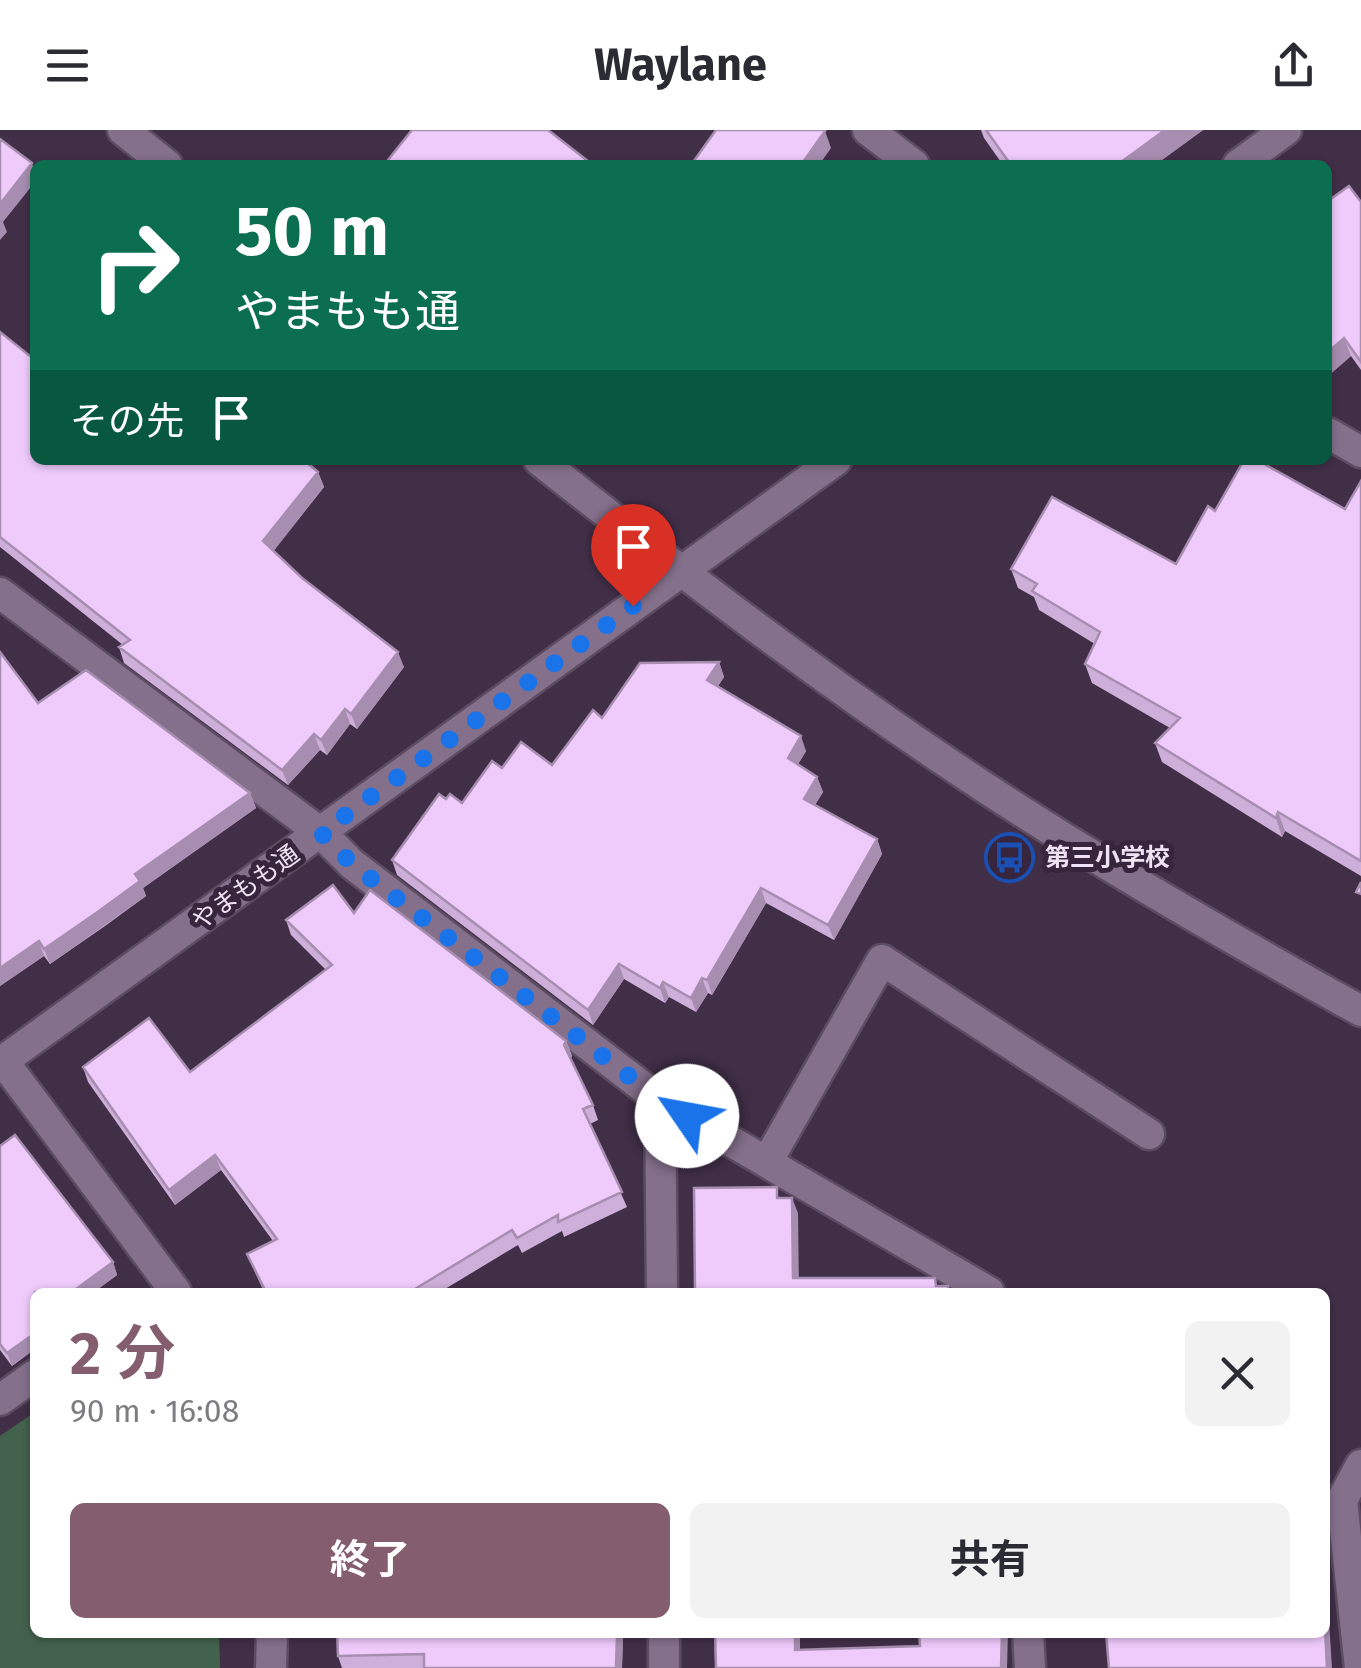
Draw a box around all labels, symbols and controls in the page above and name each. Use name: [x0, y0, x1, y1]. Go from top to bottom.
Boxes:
icon: menu: [40, 38, 95, 93]
text: Waylane: [594, 38, 767, 92]
icon: share: [1266, 38, 1321, 93]
text: 50 m: [235, 190, 389, 274]
icon: right: [70, 200, 200, 330]
text: やまもも通: [235, 285, 460, 339]
icon: arrive: [204, 390, 259, 445]
text: その先: [70, 398, 184, 444]
pin: [591, 504, 676, 607]
icon: arrive: [606, 519, 661, 574]
bus stop icon: 第三小学校: [984, 831, 1036, 883]
street label: やまもも通: [186, 839, 305, 937]
place label: 第三小学校: [1045, 843, 1170, 873]
position arrow: [635, 1064, 739, 1168]
text: 2 分: [70, 1318, 175, 1390]
button: close: [1185, 1321, 1290, 1426]
text: 90 m · 16:08: [70, 1392, 239, 1430]
button: 終了: [70, 1503, 670, 1618]
button: 共有: [690, 1503, 1290, 1618]

